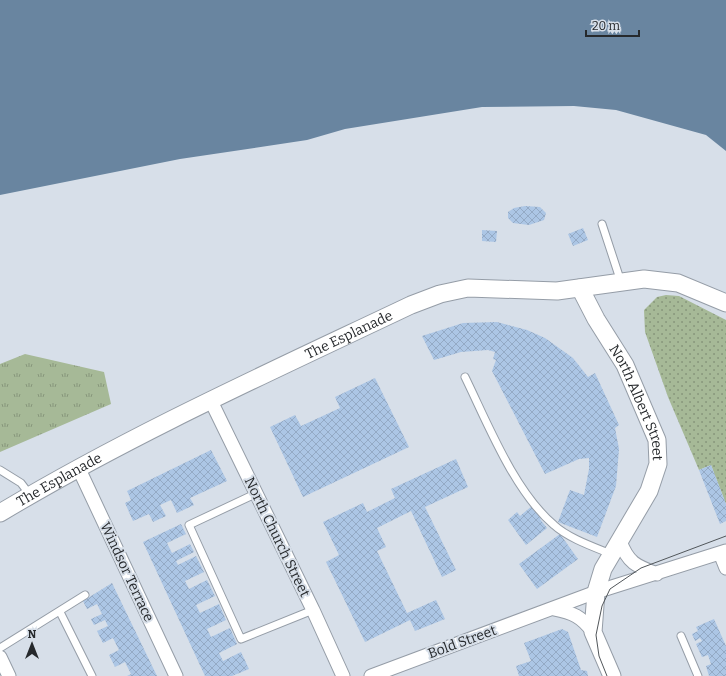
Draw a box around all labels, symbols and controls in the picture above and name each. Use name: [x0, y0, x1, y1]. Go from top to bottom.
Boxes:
scale bar: [586, 12, 639, 38]
text: 20 m: [592, 19, 621, 33]
street label: The Esplanade: [302, 306, 395, 362]
street label: North Albert Street: [606, 341, 666, 461]
street label: The Esplanade: [13, 449, 105, 510]
street label: North Church Street: [241, 474, 313, 600]
street label: Windsor Terrace: [96, 520, 158, 624]
street label: Bold Street: [425, 622, 499, 662]
north arrow: [12, 624, 52, 664]
text: N: [28, 628, 37, 641]

